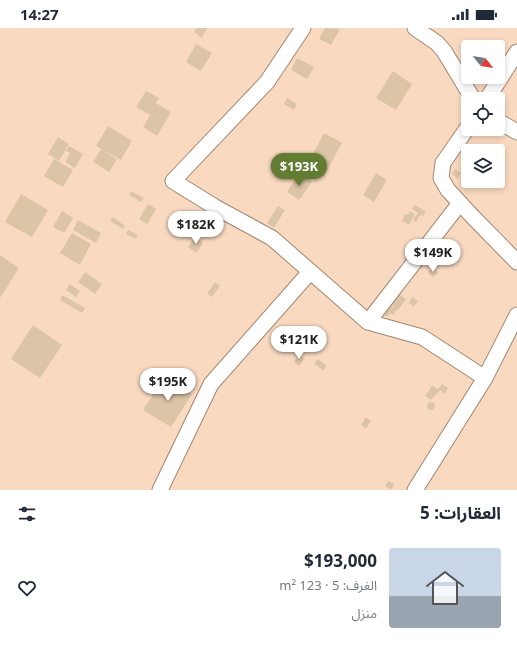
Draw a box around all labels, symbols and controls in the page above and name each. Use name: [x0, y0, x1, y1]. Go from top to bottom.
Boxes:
text: 14:27: [20, 4, 59, 24]
north arrow: [461, 40, 505, 84]
map controls: [461, 40, 505, 188]
button: locate: [461, 92, 505, 136]
button: layers: [461, 144, 505, 188]
pin: $193K: [271, 153, 327, 187]
text: $193K: [280, 157, 318, 175]
pin: $182K: [168, 211, 224, 245]
text: $182K: [177, 215, 215, 233]
pin: $149K: [405, 239, 461, 273]
text: $149K: [414, 243, 452, 261]
pin: $121K: [271, 326, 327, 360]
text: $121K: [280, 330, 318, 348]
pin: $195K: [140, 368, 196, 402]
text: $195K: [149, 372, 187, 390]
text: العقارات: 5: [420, 501, 501, 524]
icon: filters: [16, 503, 38, 525]
text: $193,000: [304, 549, 377, 572]
icon: home: [421, 564, 469, 612]
text: الغرف: 5 · 123 m²: [279, 576, 377, 594]
icon: heart: [16, 577, 38, 599]
text: منزل: [352, 604, 377, 622]

